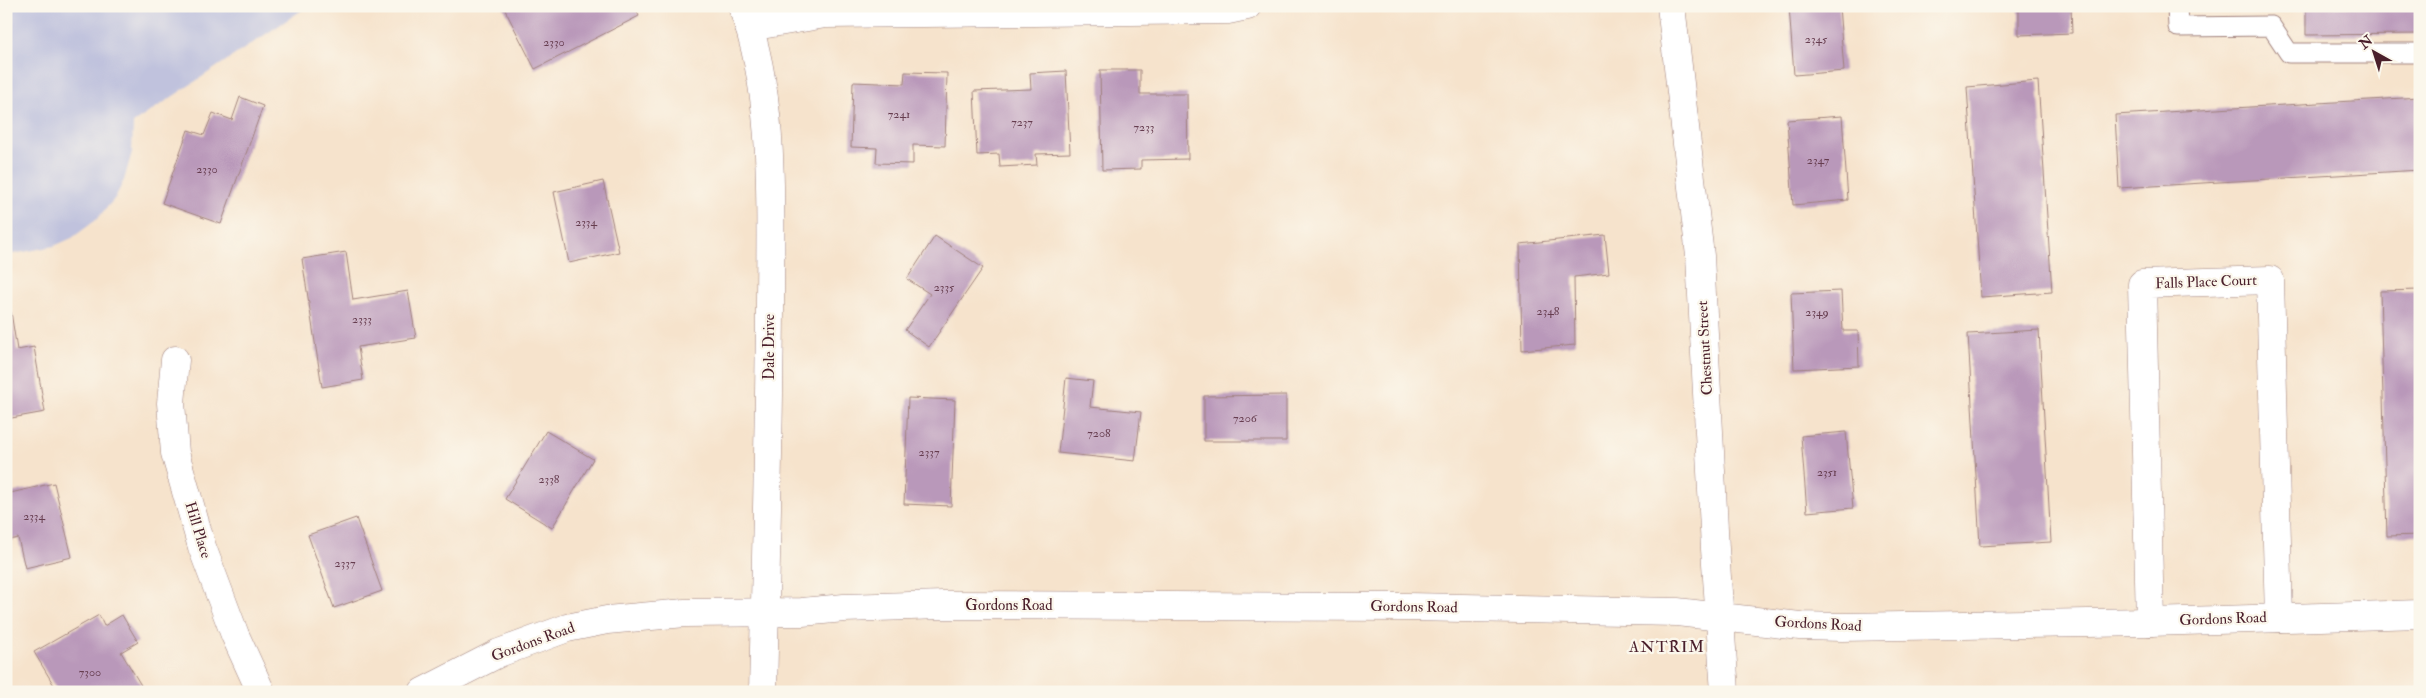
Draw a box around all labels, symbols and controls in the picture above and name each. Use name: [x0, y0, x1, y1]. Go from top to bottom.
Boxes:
north arrow: [2348, 28, 2398, 78]
text: N: [2355, 31, 2377, 53]
house number: 2345: [1805, 32, 1828, 47]
house number: 2330: [543, 35, 565, 50]
house number: 7241: [888, 107, 910, 122]
house number: 7237: [1011, 115, 1033, 130]
house number: 7233: [1134, 120, 1154, 135]
house number: 2347: [1807, 153, 1830, 168]
house number: 2330: [196, 162, 218, 177]
house number: 2334: [575, 215, 597, 230]
street label: Falls Place Court: [2155, 271, 2257, 293]
house number: 2335: [934, 280, 955, 295]
street label: Chestnut Street: [1693, 300, 1717, 396]
house number: 2348: [1537, 304, 1560, 319]
house number: 2349: [1805, 305, 1829, 320]
house number: 2333: [352, 312, 372, 327]
street label: Dale Drive: [760, 314, 779, 380]
house number: 7206: [1233, 411, 1258, 426]
house number: 7208: [1087, 426, 1111, 441]
house number: 2337: [919, 445, 940, 460]
house number: 2351: [1817, 465, 1837, 480]
house number: 2338: [539, 472, 560, 487]
street label: Hill Place: [180, 499, 216, 561]
house number: 2334: [23, 509, 45, 524]
house number: 2337: [335, 556, 356, 571]
street label: Gordons Road: [965, 596, 1053, 615]
street label: Gordons Road: [1370, 597, 1458, 617]
street label: Gordons Road: [2179, 608, 2268, 630]
street label: Gordons Road: [1774, 612, 1863, 636]
street label: Gordons Road: [489, 618, 578, 666]
district label: ANTRIM: [1628, 637, 1705, 657]
house number: 7300: [79, 665, 101, 680]

